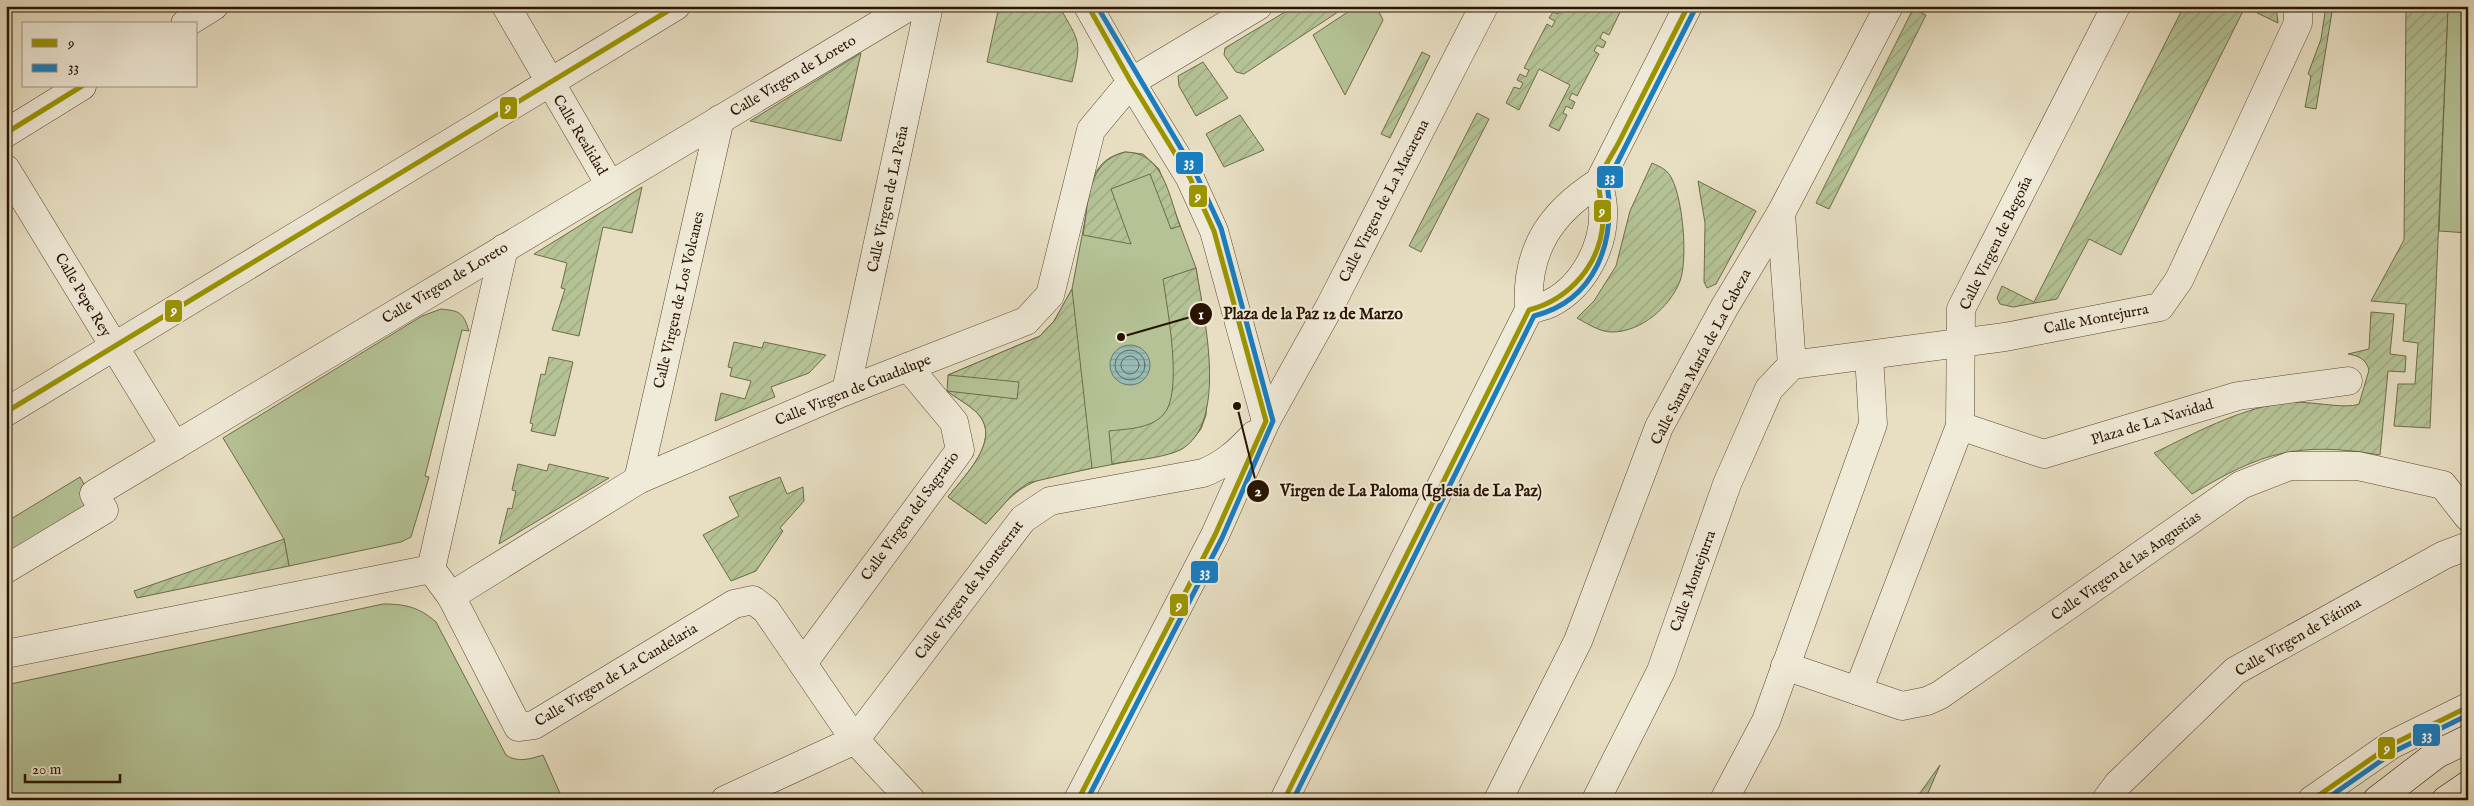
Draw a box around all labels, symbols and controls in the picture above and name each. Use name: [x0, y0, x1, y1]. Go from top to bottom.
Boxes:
legend: [22, 22, 198, 88]
street label: Calle Virgen de Loreto: [727, 31, 859, 121]
text: 9: [67, 34, 75, 53]
text: 33: [68, 58, 79, 77]
street label: Calle Realidad: [548, 91, 612, 180]
line badge: 9: [499, 96, 518, 120]
text: 9: [504, 99, 511, 117]
street label: Calle Virgen de La Macarena: [1335, 116, 1434, 286]
street label: Calle Virgen de La Peña: [863, 123, 913, 274]
line badge: 33: [1175, 151, 1204, 175]
text: 33: [1184, 154, 1194, 172]
line badge: 33: [1596, 165, 1624, 189]
text: 33: [1605, 169, 1615, 187]
street label: Calle Virgen de Begoña: [1955, 172, 2037, 313]
line badge: 9: [1188, 184, 1208, 208]
text: 9: [1194, 188, 1201, 206]
line badge: 9: [1593, 199, 1612, 223]
text: 9: [1598, 203, 1605, 221]
street label: Calle Virgen de Los Volcanes: [649, 210, 709, 390]
street label: Calle Virgen de Loreto: [379, 238, 511, 328]
street label: Calle Pepe Rey: [50, 249, 116, 341]
street label: Calle Santa María de La Cabeza: [1646, 265, 1756, 448]
callout: Plaza de la Paz 12 de Marzo: [1188, 298, 1413, 329]
line badge: 9: [164, 299, 183, 323]
street label: Calle Montejurra: [2042, 299, 2150, 338]
text: 9: [170, 302, 177, 320]
text: 1: [1198, 305, 1204, 324]
text: Plaza de la Paz 12 de Marzo: [1223, 305, 1403, 325]
street label: Calle Virgen de Guadalupe: [772, 350, 934, 430]
street label: Plaza de La Navidad: [2089, 394, 2216, 450]
street label: Calle Virgen del Sagrario: [857, 448, 963, 584]
callout: Virgen de La Paloma (Iglesia de La Paz): [1245, 475, 1552, 506]
text: 2: [1254, 482, 1262, 501]
text: Virgen de La Paloma (Iglesia de La Paz): [1279, 482, 1542, 502]
street label: Calle Virgen de las Angustias: [2047, 507, 2205, 625]
street label: Calle Virgen de Montserrat: [911, 517, 1027, 663]
street label: Calle Montejurra: [1666, 527, 1720, 634]
line badge: 33: [1190, 560, 1219, 584]
text: 33: [1200, 564, 1210, 582]
line badge: 9: [1169, 593, 1189, 617]
street label: Calle Virgen de Fátima: [2232, 593, 2365, 681]
text: 9: [1175, 597, 1182, 615]
street label: Calle Virgen de La Candelaria: [531, 619, 701, 731]
line badge: 33: [2412, 723, 2441, 747]
text: 33: [2422, 727, 2432, 745]
line badge: 9: [2377, 736, 2396, 760]
text: 9: [2383, 740, 2390, 758]
scale bar: [25, 751, 120, 783]
text: 20 m: [32, 760, 62, 779]

